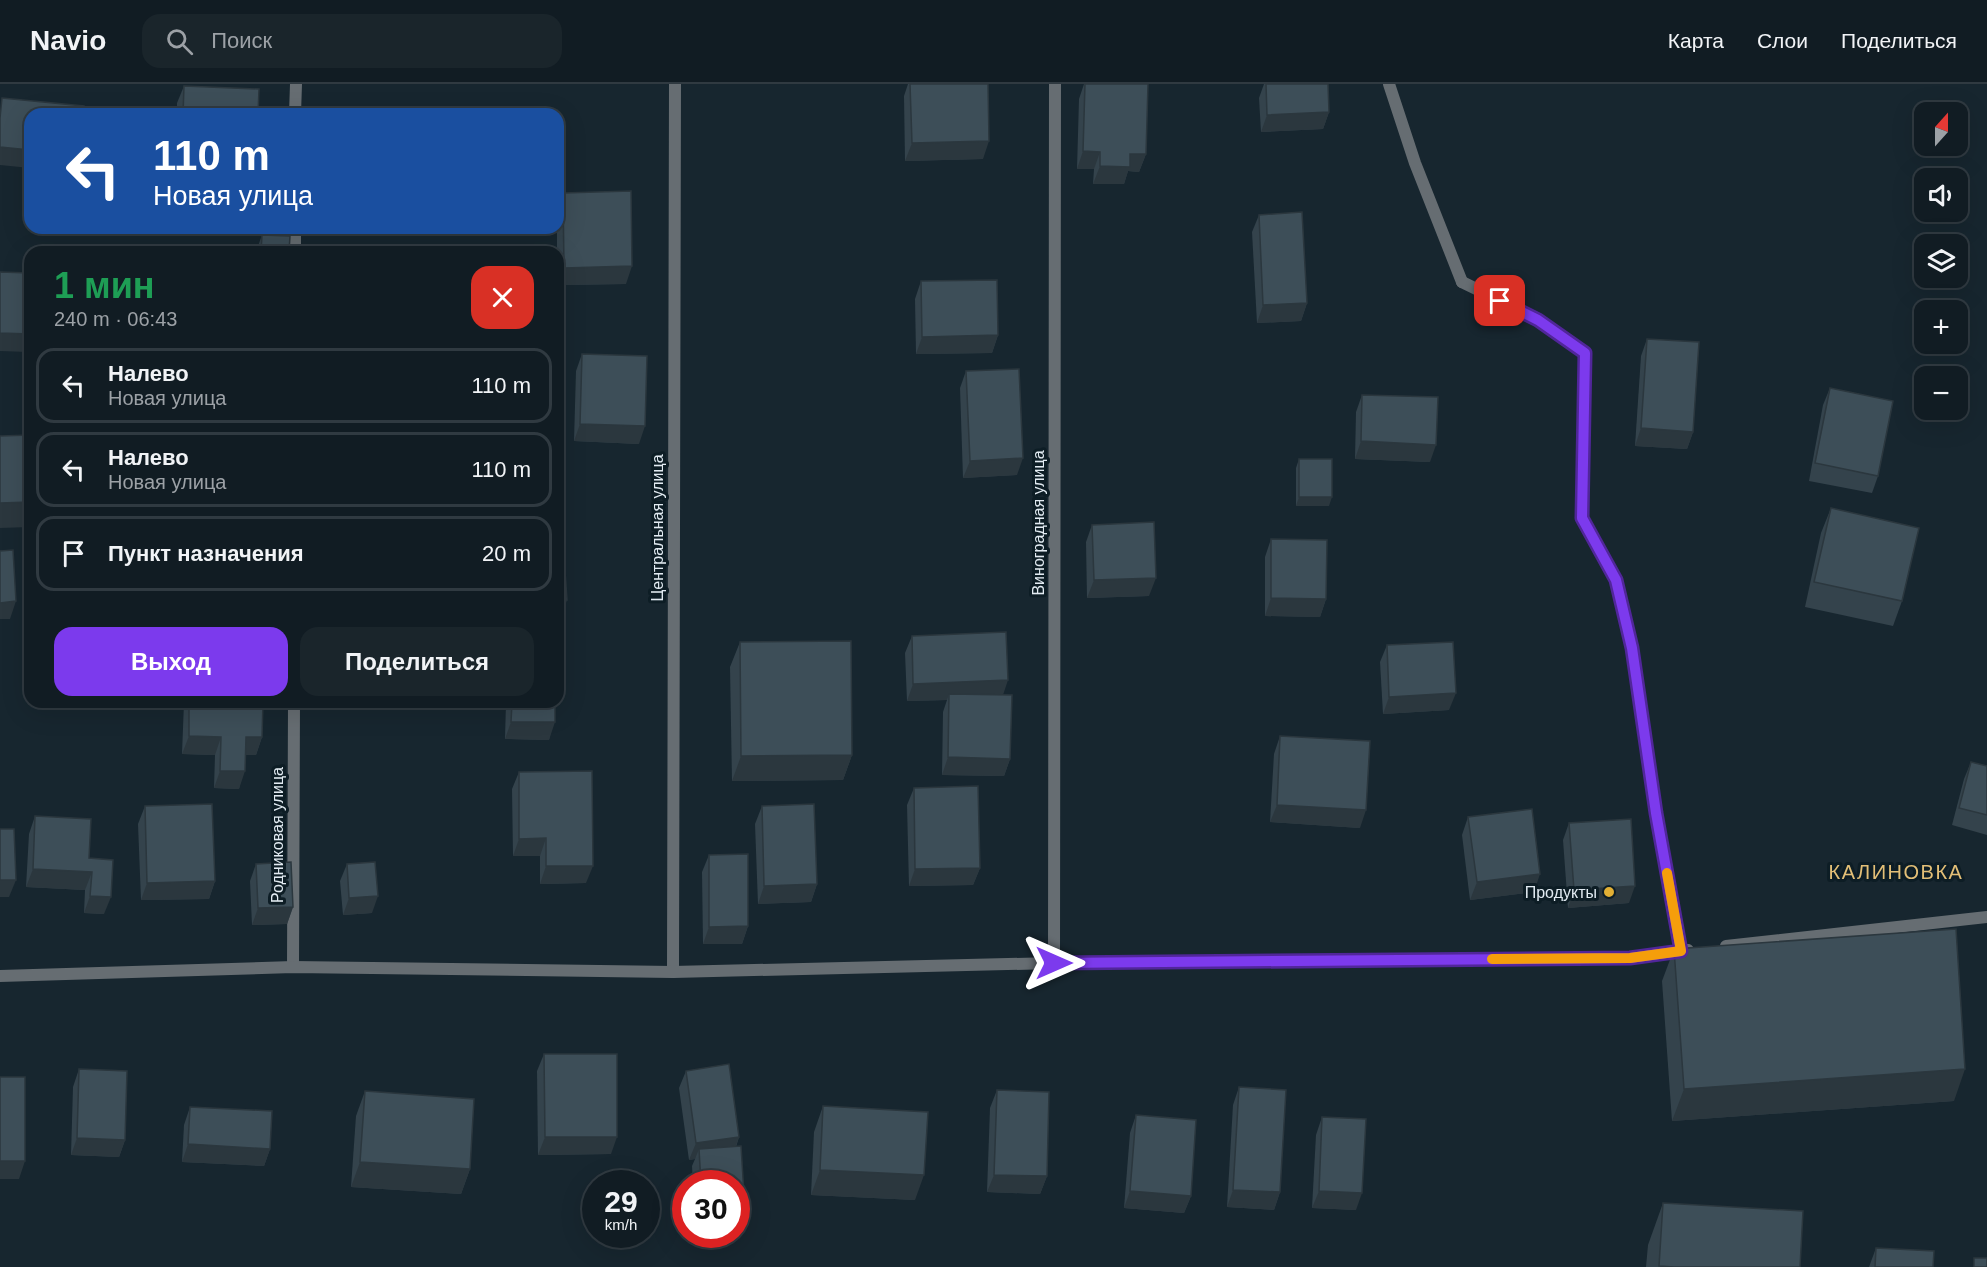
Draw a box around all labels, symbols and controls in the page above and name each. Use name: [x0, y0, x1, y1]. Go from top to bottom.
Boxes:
search box: [142, 14, 562, 68]
text: Navio: [30, 25, 106, 56]
icon: search: [163, 25, 196, 58]
text: Поиск: [211, 28, 272, 53]
text: Карта: [1668, 29, 1724, 52]
text: Слои: [1757, 29, 1808, 52]
text: Поделиться: [1841, 29, 1957, 52]
north arrow: [1914, 102, 1968, 156]
map controls: [1914, 102, 1968, 420]
icon: left: [54, 132, 132, 210]
text: 110 m: [153, 132, 270, 179]
button: sound: [1914, 168, 1968, 222]
text: Новая улица: [153, 181, 313, 211]
button: layers: [1914, 234, 1968, 288]
text: 1 мин: [54, 265, 155, 306]
button: close: [471, 266, 534, 329]
pin: [1474, 275, 1525, 326]
icon: arrive: [1483, 284, 1516, 317]
button: +: [1914, 300, 1968, 354]
text: 240 m · 06:43: [54, 308, 177, 330]
text: Налево: [108, 361, 189, 386]
button: −: [1914, 366, 1968, 420]
icon: left: [57, 369, 90, 402]
text: 110 m: [471, 373, 531, 398]
text: Новая улица: [108, 387, 226, 409]
text: Налево: [108, 445, 189, 470]
street label: Виноградная улица: [1030, 450, 1047, 596]
icon: left: [57, 453, 90, 486]
street label: Центральная улица: [649, 454, 666, 602]
text: 110 m: [471, 457, 531, 482]
text: Новая улица: [108, 471, 226, 493]
icon: arrive: [57, 537, 90, 570]
text: Пункт назначения: [108, 541, 304, 566]
text: 20 m: [482, 541, 531, 566]
button: Выход: [54, 627, 288, 696]
button: Поделиться: [300, 627, 534, 696]
street label: Родниковая улица: [269, 767, 286, 903]
district label: КАЛИНОВКА: [1829, 861, 1963, 883]
place label: Продукты: [1525, 884, 1597, 901]
marker: Продукты: [1602, 885, 1616, 899]
position arrow: [1022, 931, 1086, 995]
speed limit sign: 30: [672, 1170, 750, 1248]
text: 29: [604, 1185, 638, 1218]
text: km/h: [605, 1216, 637, 1233]

